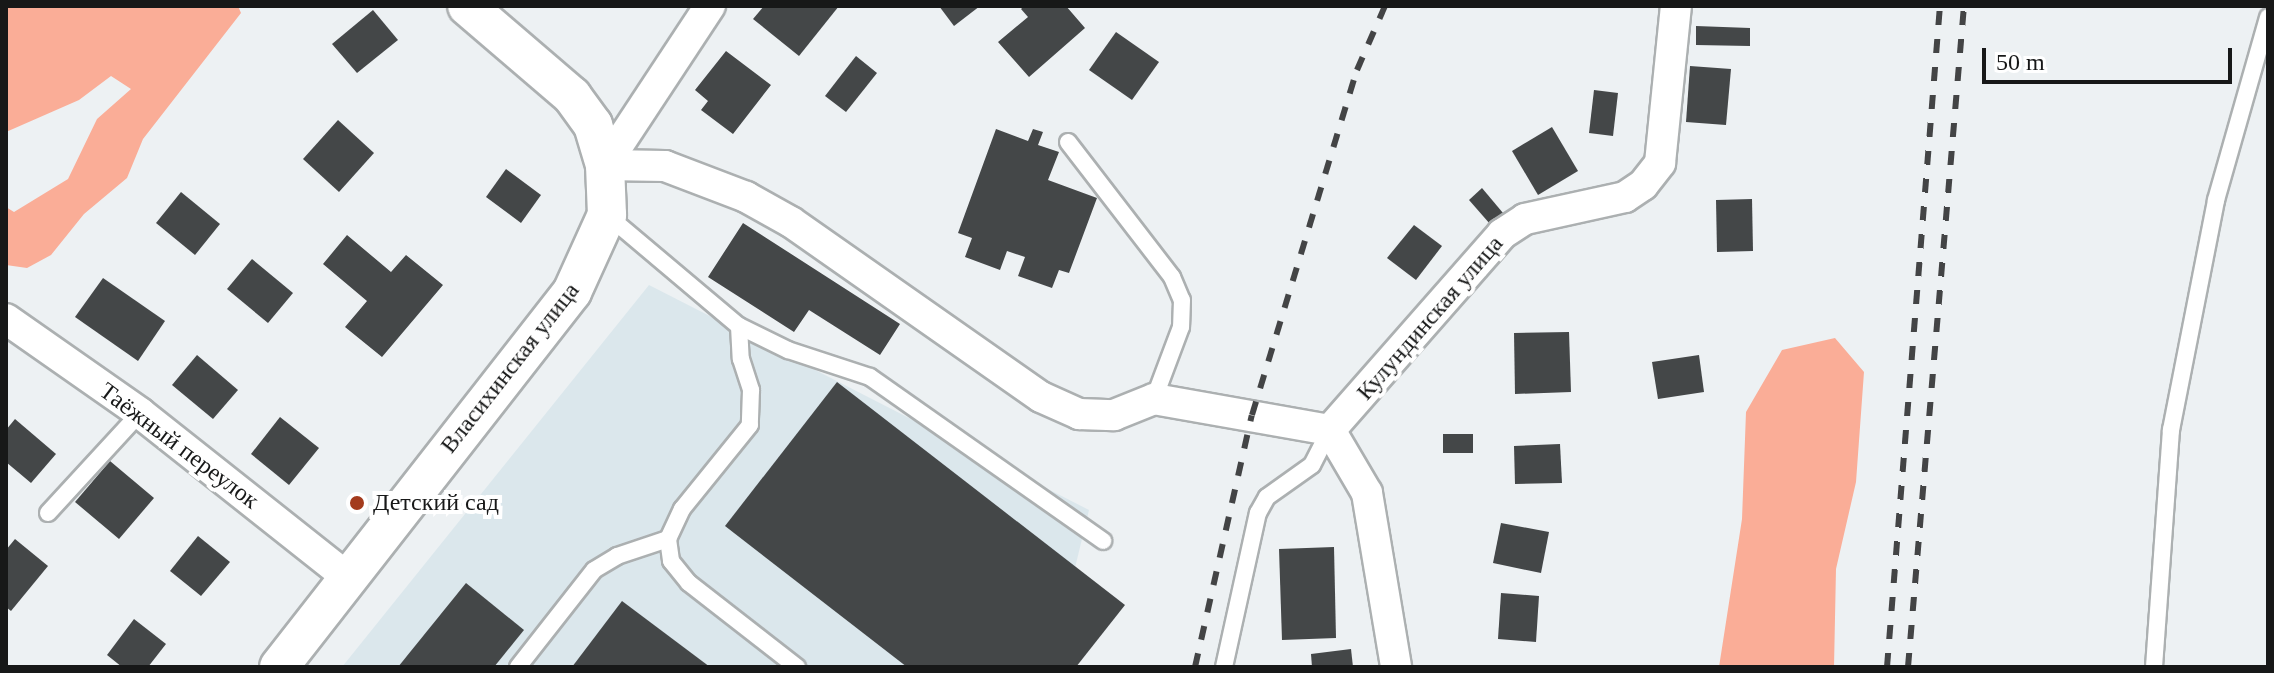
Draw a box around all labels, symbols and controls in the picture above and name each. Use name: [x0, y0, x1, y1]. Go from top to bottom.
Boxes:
scale bar: [1986, 32, 2236, 82]
text: 50 m: [1996, 49, 2045, 75]
street label: Кулундинская улица: [1351, 230, 1509, 406]
street label: Власихинская улица: [434, 277, 586, 459]
street label: Таёжный переулок: [94, 377, 264, 515]
place label: Детский сад: [373, 489, 499, 517]
marker: Детский сад: [348, 494, 366, 512]

